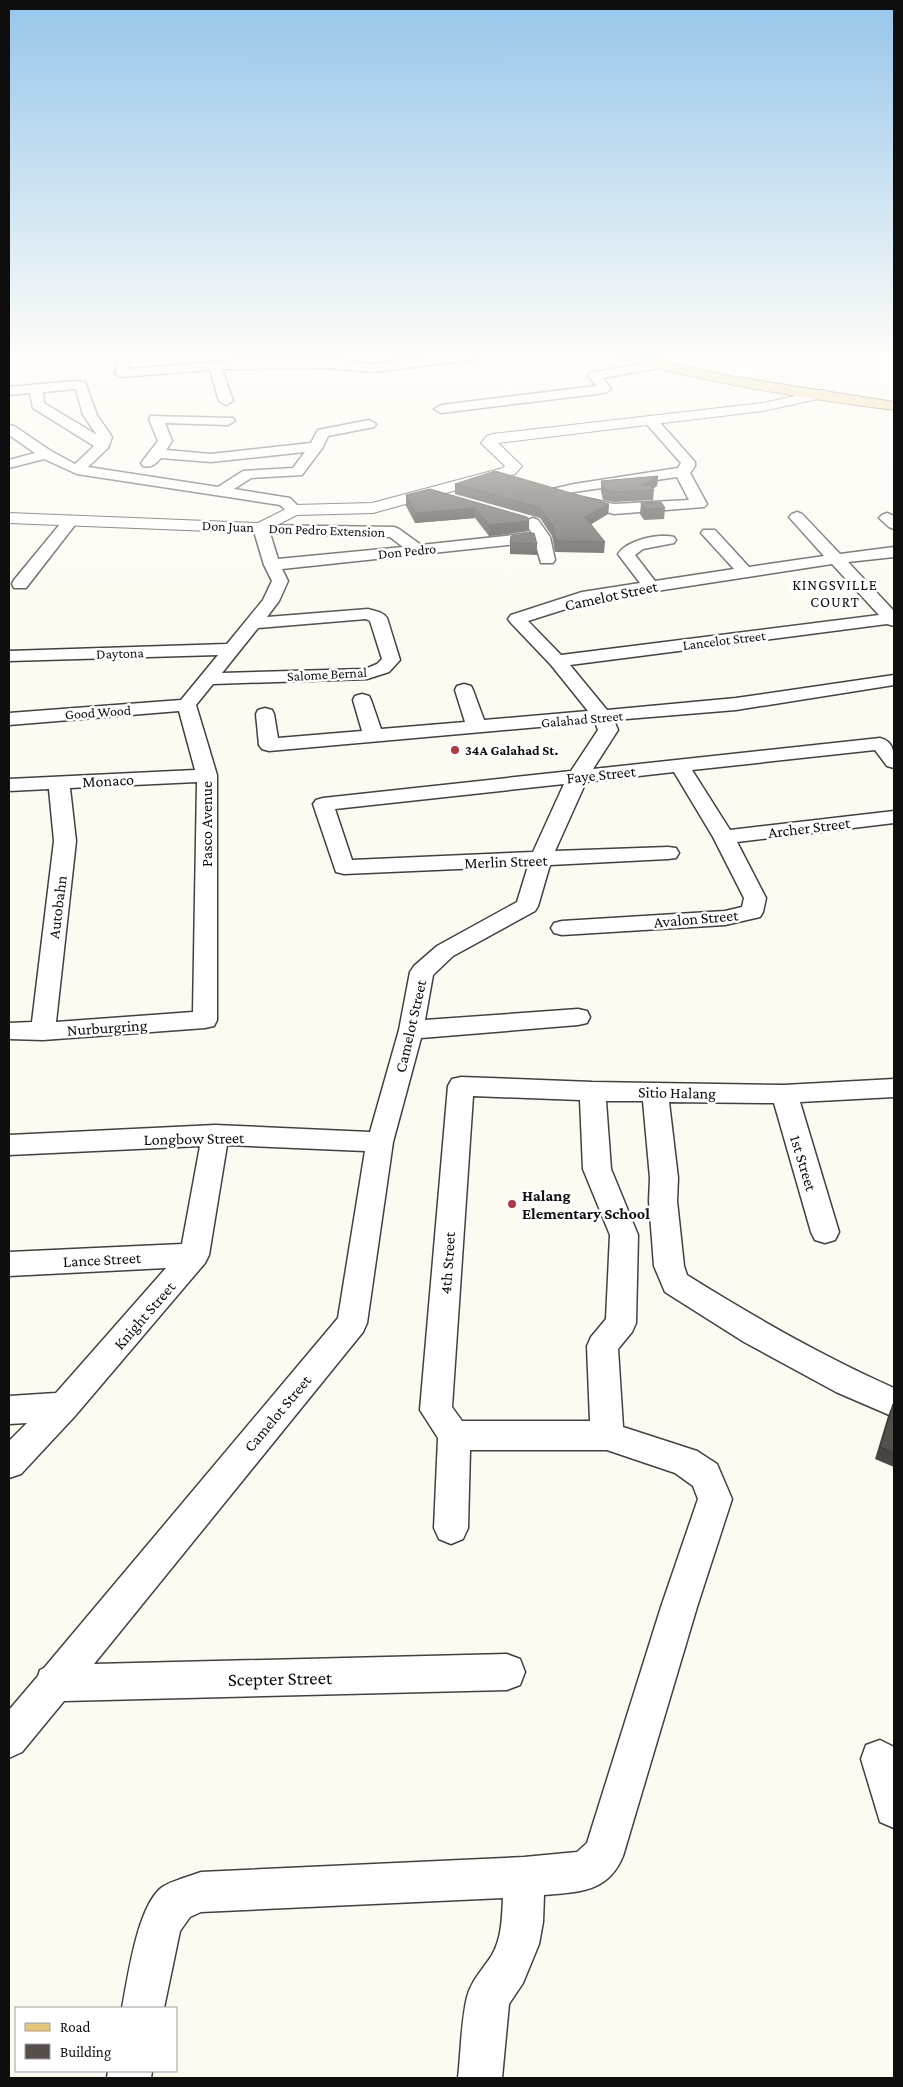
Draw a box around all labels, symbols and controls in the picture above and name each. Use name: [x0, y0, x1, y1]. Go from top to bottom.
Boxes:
street label: Don Juan: [202, 517, 255, 535]
street label: Don Pedro Extension: [268, 520, 386, 540]
street label: Don Pedro: [377, 540, 437, 562]
street label: Camelot Street: [563, 577, 660, 614]
district label: KINGSVILLE COURT: [792, 577, 878, 610]
street label: Lancelot Street: [682, 627, 767, 653]
street label: Daytona: [96, 644, 145, 662]
street label: Salome Bernal: [287, 664, 368, 684]
street label: Good Wood: [64, 702, 132, 722]
street label: Galahad Street: [540, 707, 624, 731]
place label: 34A Galahad St.: [465, 742, 558, 758]
marker: 34A Galahad St.: [449, 744, 461, 756]
street label: Faye Street: [566, 762, 637, 788]
street label: Monaco: [82, 771, 134, 790]
street label: Pasco Avenue: [198, 781, 215, 867]
street label: Archer Street: [767, 814, 852, 841]
street label: Merlin Street: [464, 852, 549, 871]
street label: Autobahn: [45, 874, 70, 940]
street label: Avalon Street: [653, 906, 740, 931]
street label: Camelot Street: [392, 977, 430, 1074]
street label: Nurburgring: [66, 1016, 148, 1040]
street label: Sitio Halang: [638, 1083, 716, 1103]
street label: Longbow Street: [144, 1129, 245, 1149]
street label: 1st Street: [787, 1133, 820, 1194]
place label: Halang Elementary School: [522, 1187, 650, 1222]
marker: Halang Elementary School: [506, 1198, 518, 1210]
street label: 4th Street: [437, 1231, 458, 1295]
street label: Lance Street: [63, 1249, 142, 1270]
street label: Knight Street: [110, 1277, 180, 1353]
street label: Camelot Street: [240, 1371, 315, 1455]
street label: Scepter Street: [228, 1667, 333, 1690]
legend: [15, 2007, 178, 2072]
text: Road: [60, 2019, 91, 2035]
text: Building: [60, 2044, 111, 2061]

